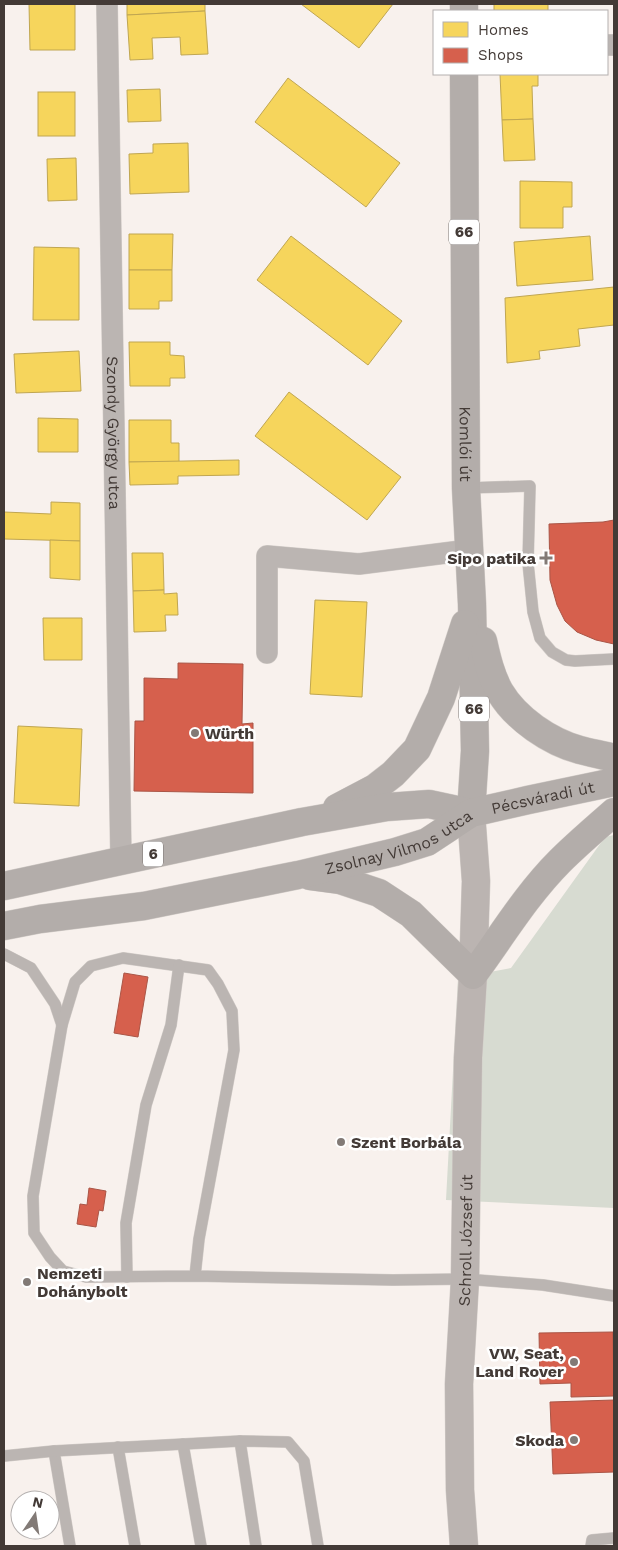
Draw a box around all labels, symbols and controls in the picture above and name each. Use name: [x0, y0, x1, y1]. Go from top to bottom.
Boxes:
legend: [433, 10, 608, 75]
text: Homes: [478, 21, 529, 39]
text: Shops: [478, 46, 523, 64]
road number: 66: [449, 220, 479, 244]
street label: Szondy György utca: [103, 356, 124, 510]
street label: Komlói út: [456, 406, 475, 482]
place label: Sipo patika: [447, 549, 537, 568]
marker: Sipo patika: [540, 552, 552, 564]
road number: 66: [459, 696, 489, 722]
place label: Würth: [205, 724, 254, 743]
marker: Würth: [189, 727, 201, 739]
street label: Pécsváradi út: [489, 777, 596, 818]
street label: Zsolnay Vilmos utca: [323, 806, 476, 878]
road number: 6: [143, 842, 163, 866]
place label: Szent Borbála: [351, 1133, 462, 1152]
marker: Szent Borbála: [335, 1136, 347, 1148]
street label: Schroll József út: [454, 1174, 476, 1307]
place label: Nemzeti Dohánybolt: [37, 1264, 127, 1301]
marker: Nemzeti Dohánybolt: [21, 1276, 33, 1288]
place label: VW, Seat, Land Rover: [475, 1344, 564, 1381]
marker: VW, Seat, Land Rover: [568, 1356, 580, 1368]
place label: Skoda: [515, 1431, 565, 1450]
marker: Skoda: [568, 1434, 580, 1446]
north arrow: [10, 1490, 60, 1540]
text: N: [31, 1493, 45, 1511]

